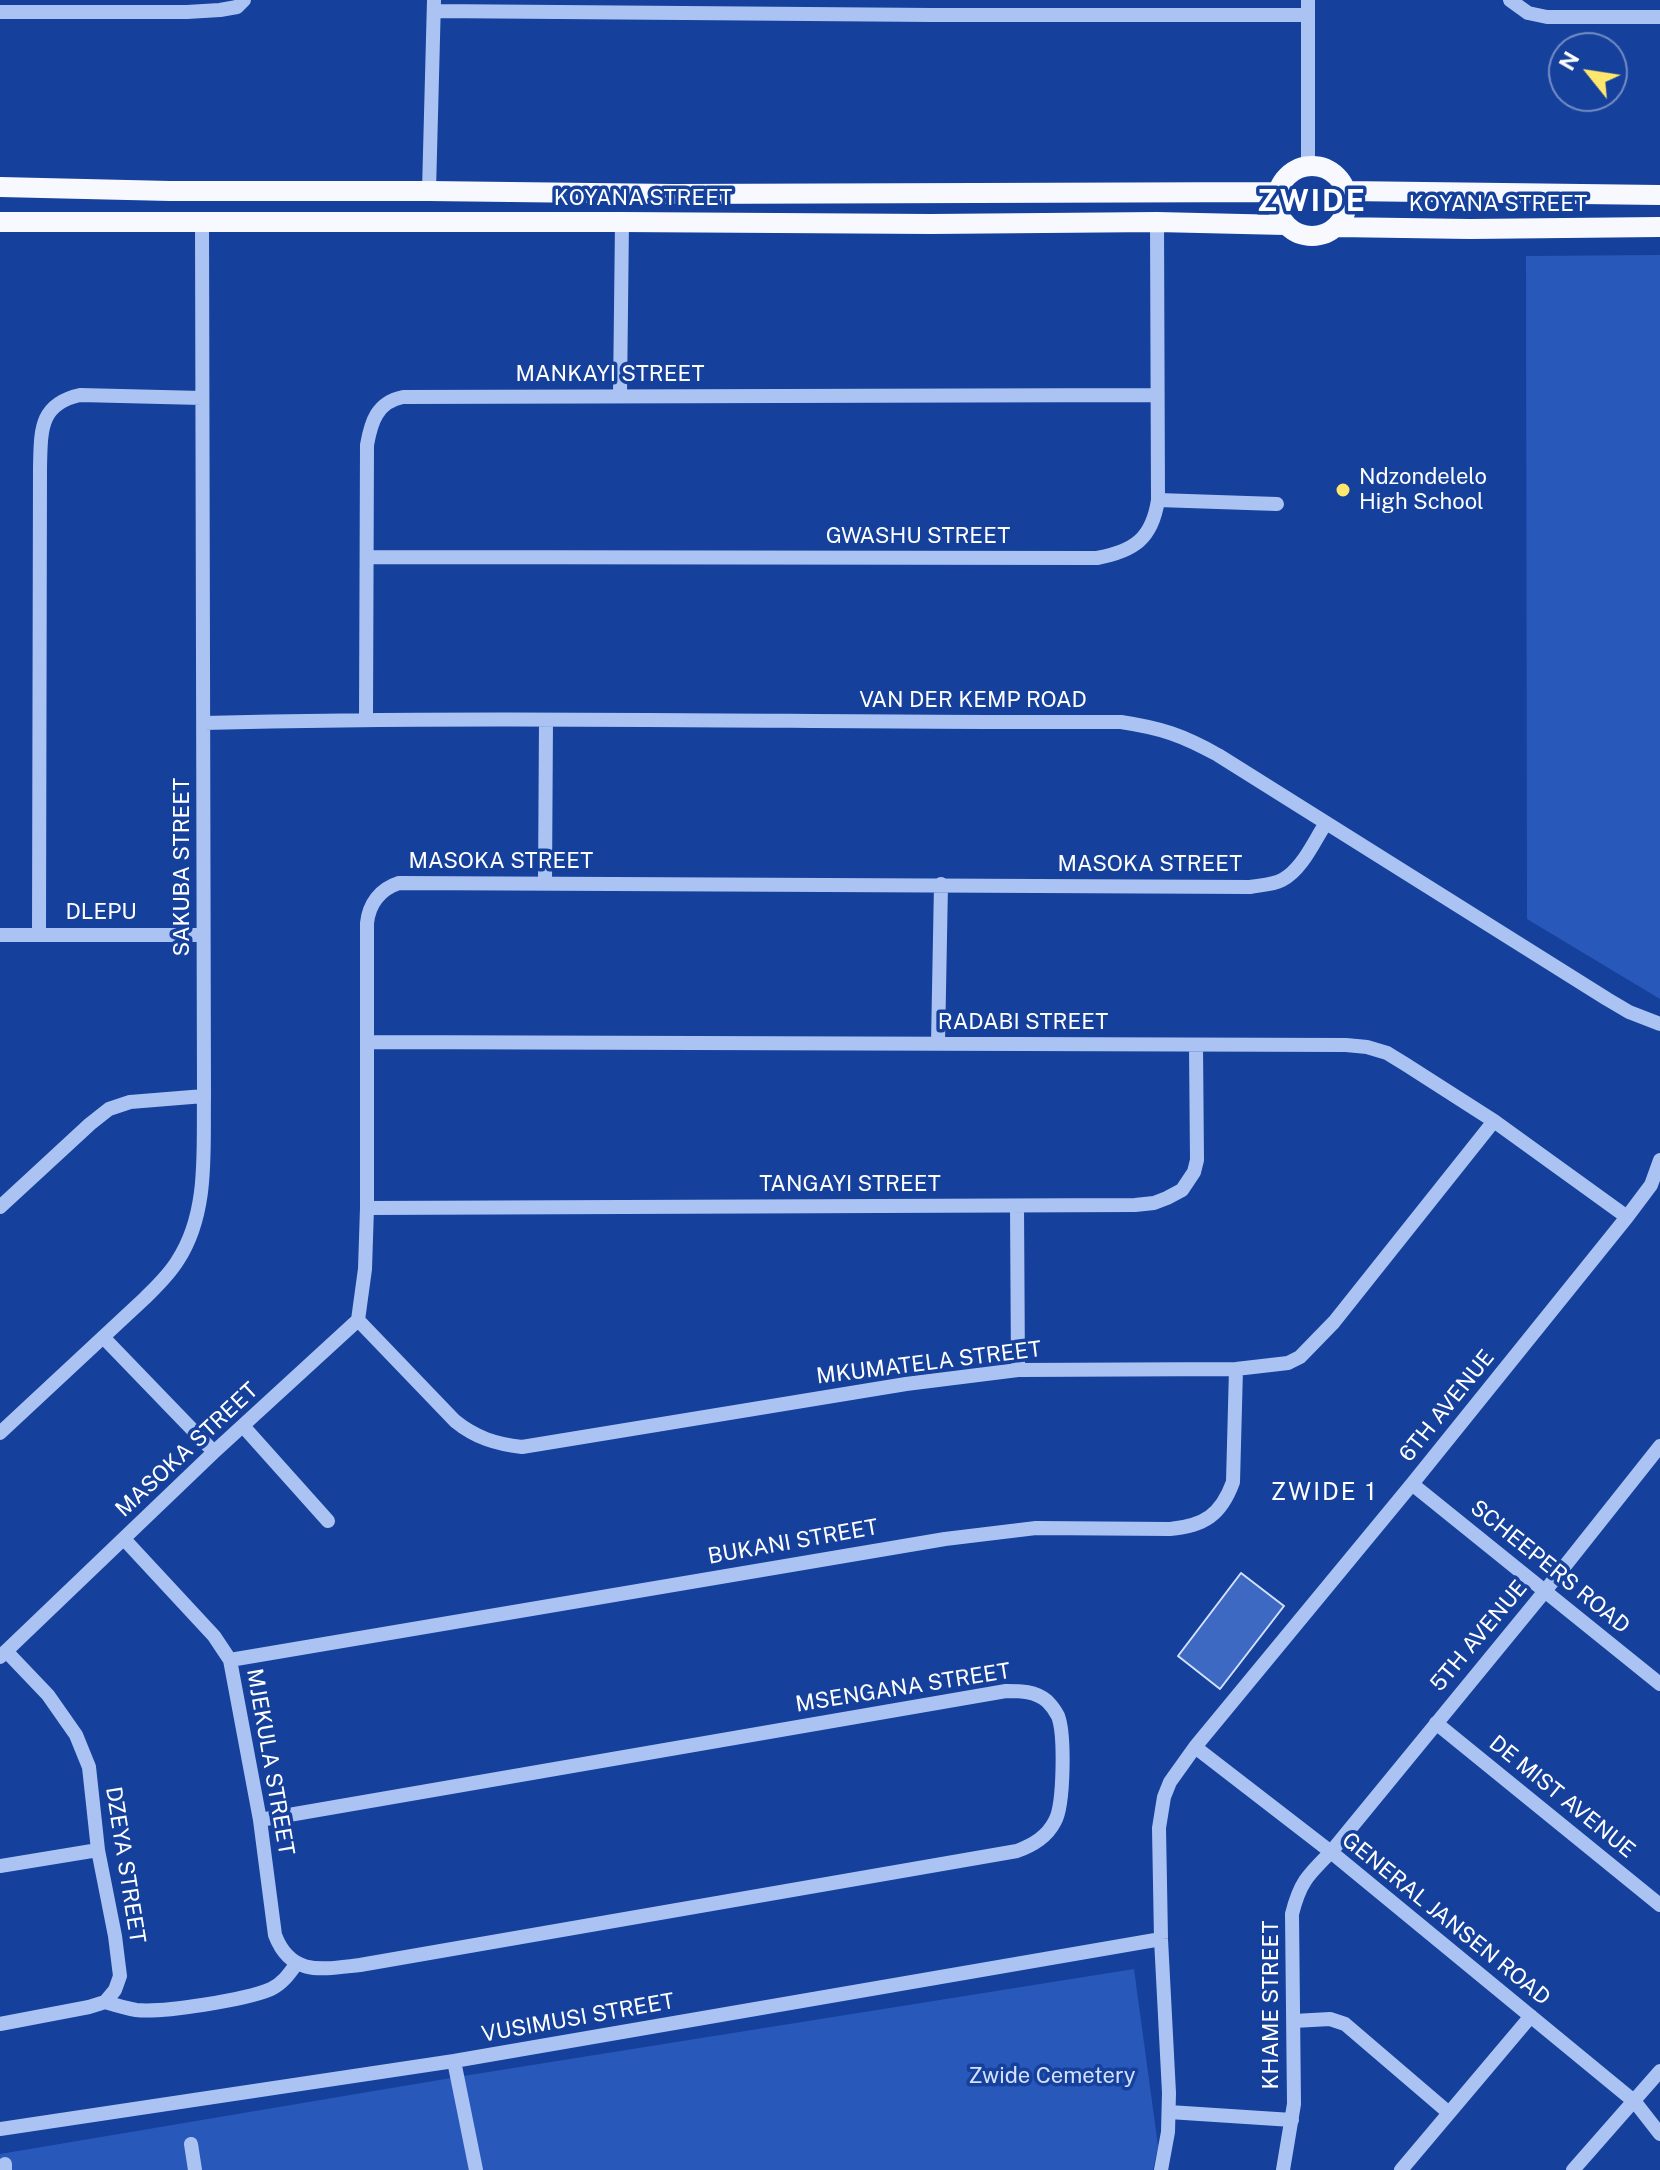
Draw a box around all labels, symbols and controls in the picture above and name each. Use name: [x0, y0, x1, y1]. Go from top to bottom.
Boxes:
north arrow: [1548, 32, 1628, 112]
text: N: [1553, 47, 1585, 75]
district label: ZWIDE: [1257, 184, 1367, 220]
street label: KOYANA STREET: [554, 185, 732, 211]
street label: KOYANA STREET: [1409, 191, 1587, 217]
street label: MANKAYI STREET: [515, 361, 705, 387]
place label: Ndzondelelo High School: [1359, 464, 1487, 516]
marker: Ndzondelelo High School: [1334, 481, 1352, 499]
street label: GWASHU STREET: [826, 523, 1010, 549]
street label: VAN DER KEMP ROAD: [859, 687, 1087, 713]
street label: SAKUBA STREET: [169, 778, 195, 956]
street label: MASOKA STREET: [409, 848, 593, 874]
street label: MASOKA STREET: [1058, 851, 1242, 877]
street label: DLEPU: [65, 899, 137, 925]
street label: RADABI STREET: [938, 1009, 1108, 1035]
street label: TANGAYI STREET: [759, 1171, 941, 1197]
street label: MKUMATELA STREET: [815, 1336, 1043, 1390]
street label: 6TH AVENUE: [1394, 1345, 1500, 1467]
street label: MASOKA STREET: [110, 1377, 264, 1523]
district label: ZWIDE 1: [1271, 1479, 1377, 1507]
street label: SCHEEPERS ROAD: [1465, 1495, 1635, 1639]
street label: BUKANI STREET: [706, 1514, 880, 1570]
street label: 5TH AVENUE: [1425, 1575, 1533, 1697]
street label: MSENGANA STREET: [794, 1658, 1012, 1718]
street label: MJEKULA STREET: [241, 1667, 299, 1857]
street label: DE MIST AVENUE: [1484, 1730, 1640, 1864]
street label: DZEYA STREET: [100, 1785, 150, 1945]
street label: GENERAL JANSEN ROAD: [1337, 1827, 1555, 2011]
street label: KHAME STREET: [1258, 1920, 1284, 2090]
street label: VUSIMUSI STREET: [480, 1988, 676, 2048]
park label: Zwide Cemetery: [968, 2063, 1136, 2089]

